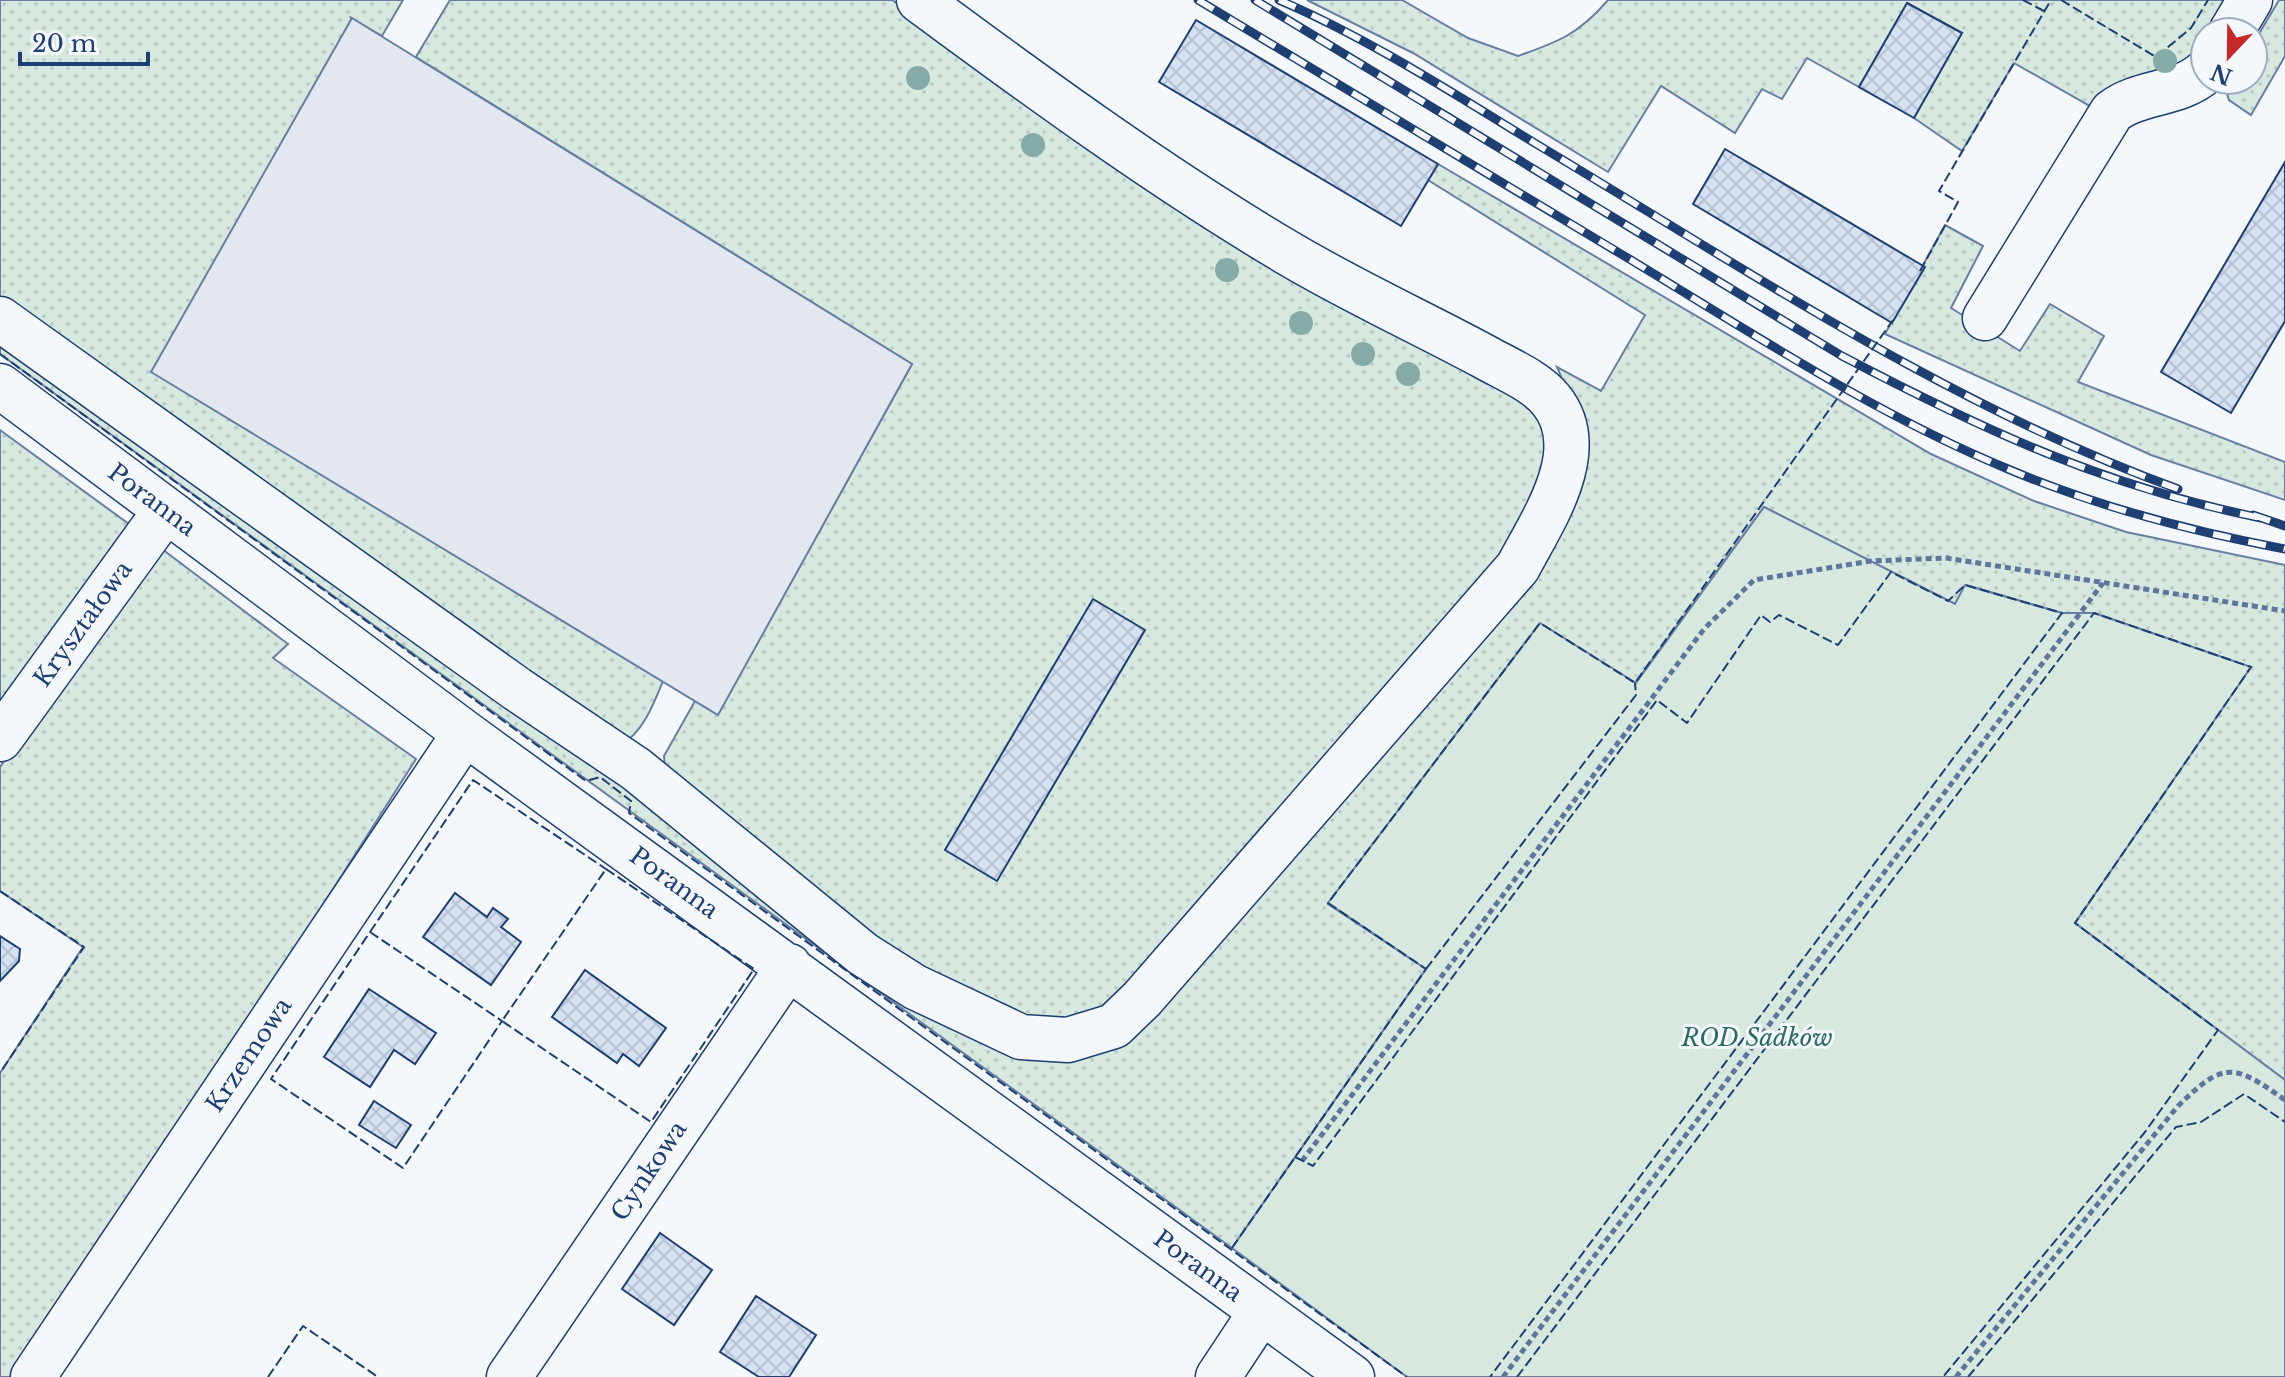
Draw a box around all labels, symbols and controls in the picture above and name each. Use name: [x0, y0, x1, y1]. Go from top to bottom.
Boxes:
scale bar: [20, 16, 148, 66]
north arrow: [2189, 16, 2269, 96]
text: 20 m: [32, 29, 97, 58]
text: N: [2207, 58, 2236, 90]
street label: Poranna: [103, 457, 203, 542]
street label: Kryształowa: [27, 555, 138, 692]
street label: Poranna: [624, 841, 725, 925]
street label: Krzemowa: [200, 991, 298, 1117]
park label: ROD Sadków: [1680, 1023, 1833, 1052]
street label: Cynkowa: [605, 1115, 693, 1226]
street label: Poranna: [1148, 1224, 1249, 1308]

